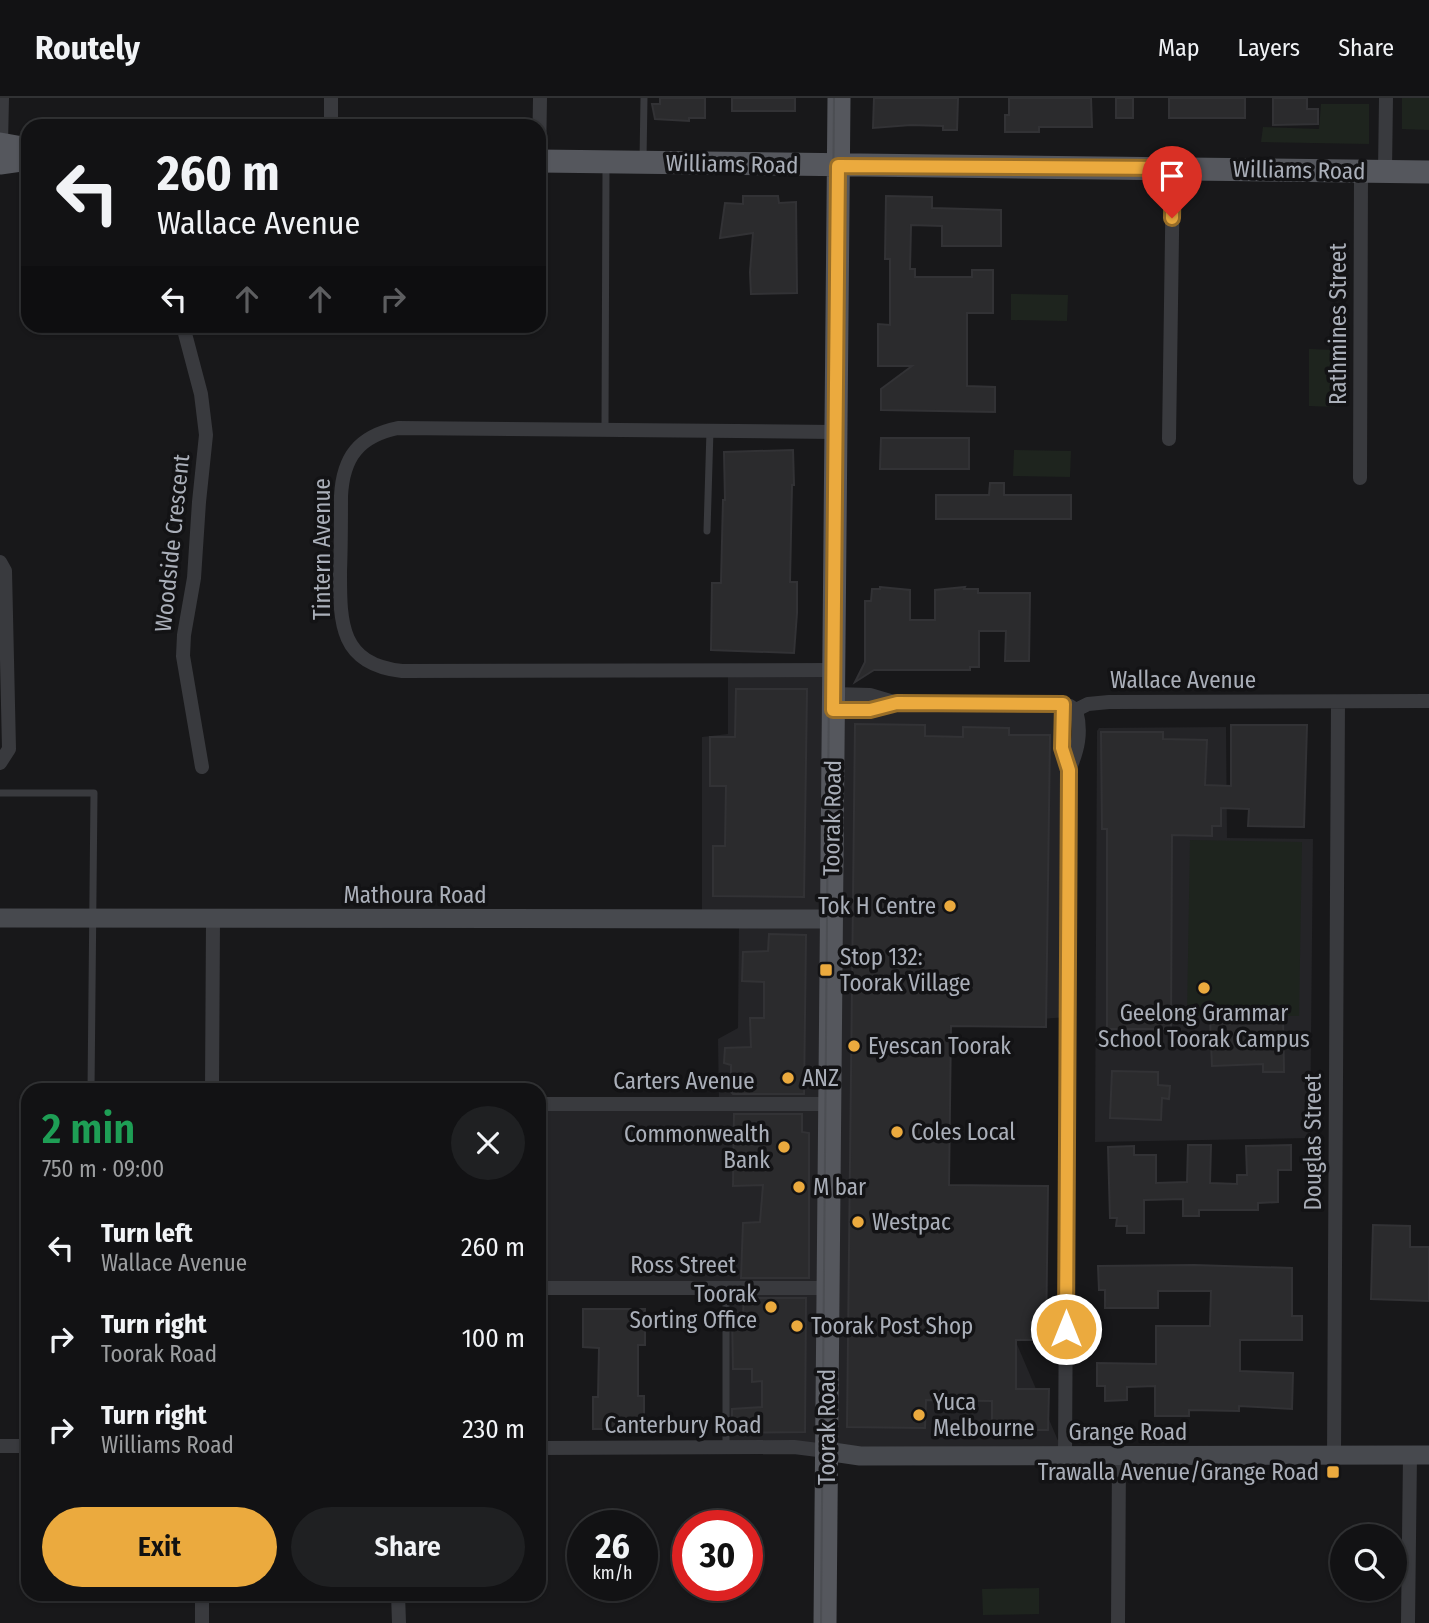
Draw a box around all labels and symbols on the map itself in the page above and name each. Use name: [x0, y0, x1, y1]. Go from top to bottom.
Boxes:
pin: [1142, 146, 1202, 218]
street label: Williams Road: [665, 149, 799, 179]
street label: Williams Road: [1232, 155, 1366, 185]
street label: Rathmines Street: [1324, 243, 1352, 405]
street label: Woodside Crescent: [149, 452, 195, 633]
street label: Tintern Avenue: [308, 478, 336, 620]
street label: Wallace Avenue: [1110, 666, 1256, 694]
street label: Toorak Road: [817, 760, 847, 876]
street label: Mathoura Road: [343, 881, 487, 909]
place label: Tok H Centre: [818, 892, 936, 920]
marker: Tok H Centre: [942, 898, 958, 914]
place label: Stop 132: Toorak Village: [840, 943, 971, 997]
marker: Stop 132: Toorak Village: [818, 962, 834, 978]
marker: Geelong Grammar School Toorak Campus: [1196, 980, 1212, 996]
place label: Geelong Grammar School Toorak Campus: [1098, 999, 1310, 1053]
place label: Eyescan Toorak: [868, 1032, 1011, 1060]
marker: Eyescan Toorak: [846, 1038, 862, 1054]
place label: ANZ: [802, 1064, 839, 1092]
street label: Carters Avenue: [613, 1067, 755, 1095]
marker: ANZ: [780, 1070, 796, 1086]
street label: Douglas Street: [1299, 1073, 1327, 1211]
place label: Coles Local: [911, 1118, 1015, 1146]
place label: Commonwealth Bank: [624, 1120, 770, 1174]
marker: Coles Local: [889, 1124, 905, 1140]
marker: Commonwealth Bank: [776, 1139, 792, 1155]
place label: M bar: [813, 1173, 866, 1201]
marker: M bar: [791, 1179, 807, 1195]
place label: Westpac: [872, 1208, 951, 1236]
marker: Westpac: [850, 1214, 866, 1230]
street label: Ross Street: [630, 1251, 736, 1279]
place label: Toorak Sorting Office: [630, 1280, 757, 1334]
position arrow: [1029, 1292, 1103, 1366]
marker: Toorak Sorting Office: [763, 1299, 779, 1315]
place label: Toorak Post Shop: [811, 1312, 973, 1340]
marker: Toorak Post Shop: [789, 1318, 805, 1334]
street label: Toorak Road: [813, 1369, 841, 1485]
place label: Yuca Melbourne: [933, 1388, 1035, 1442]
marker: Yuca Melbourne: [911, 1407, 927, 1423]
street label: Canterbury Road: [604, 1411, 762, 1439]
street label: Grange Road: [1069, 1418, 1187, 1446]
place label: Trawalla Avenue/Grange Road: [1038, 1458, 1319, 1486]
marker: Trawalla Avenue/Grange Road: [1325, 1464, 1341, 1480]
speed limit sign: 30: [672, 1510, 763, 1601]

